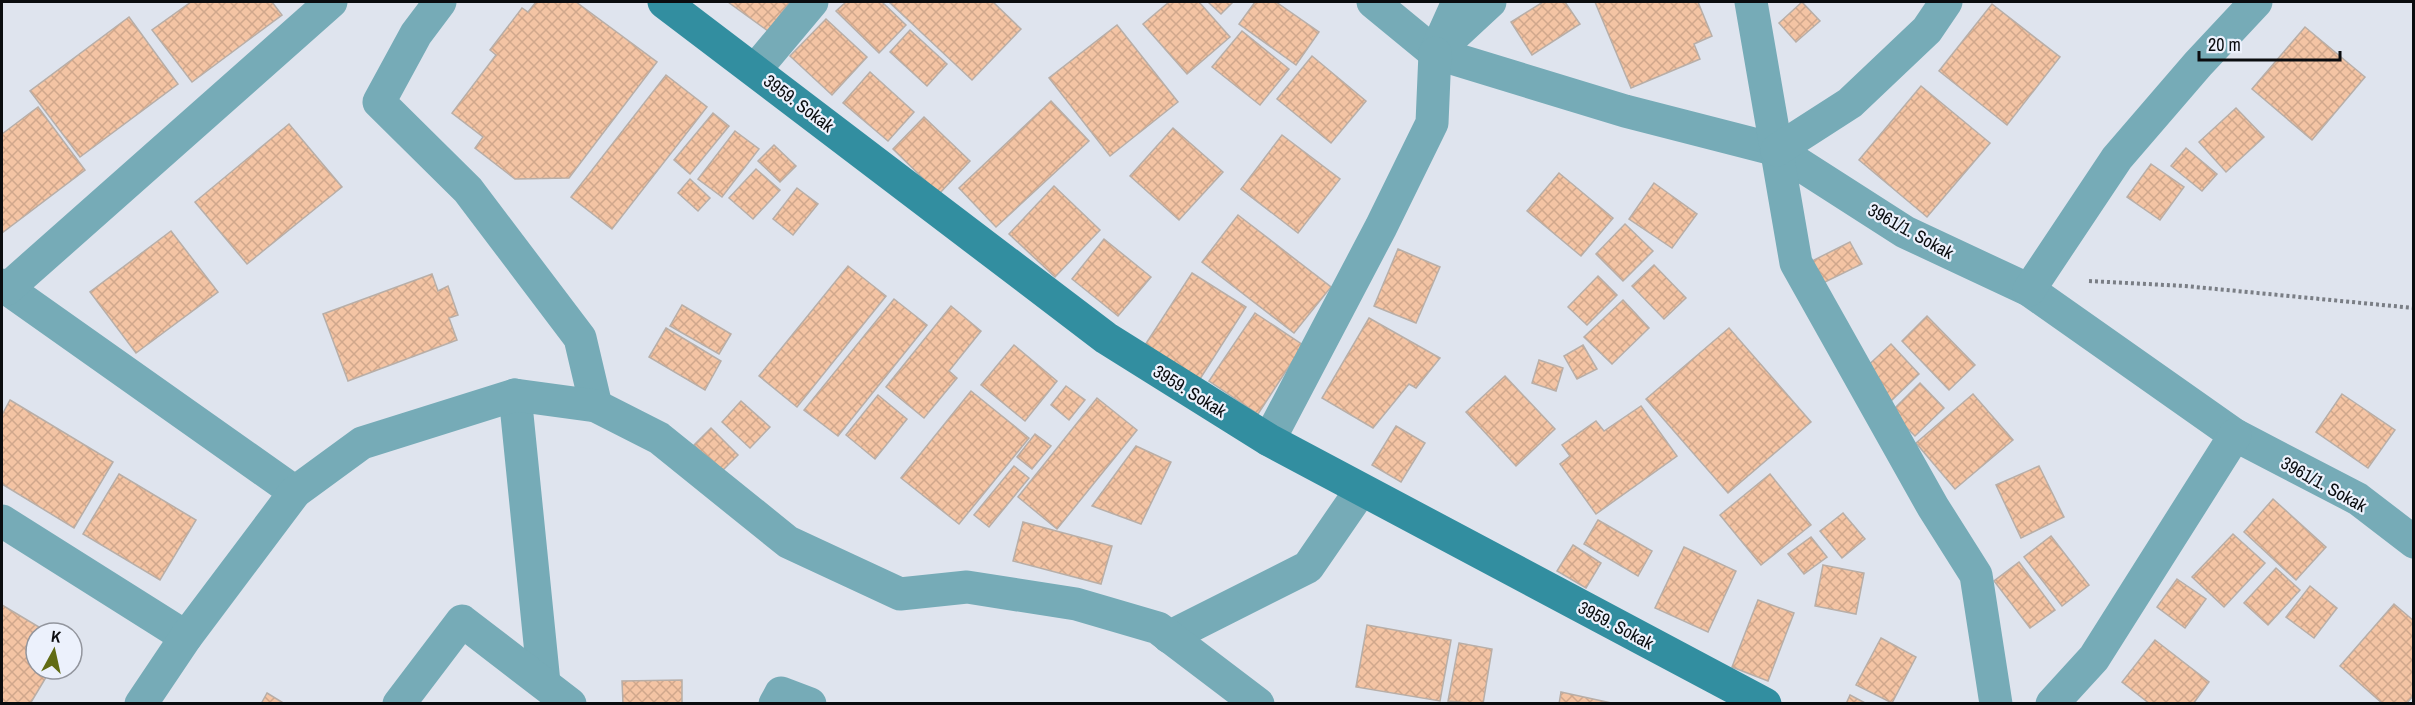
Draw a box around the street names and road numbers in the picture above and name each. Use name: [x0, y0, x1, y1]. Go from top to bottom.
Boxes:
street label: 3959. Sokak: [759, 68, 840, 138]
street label: 3961/1. Sokak: [1864, 197, 1959, 265]
street label: 3959. Sokak: [1149, 359, 1232, 424]
street label: 3961/1. Sokak: [2277, 450, 2372, 518]
street label: 3959. Sokak: [1574, 595, 1659, 656]

